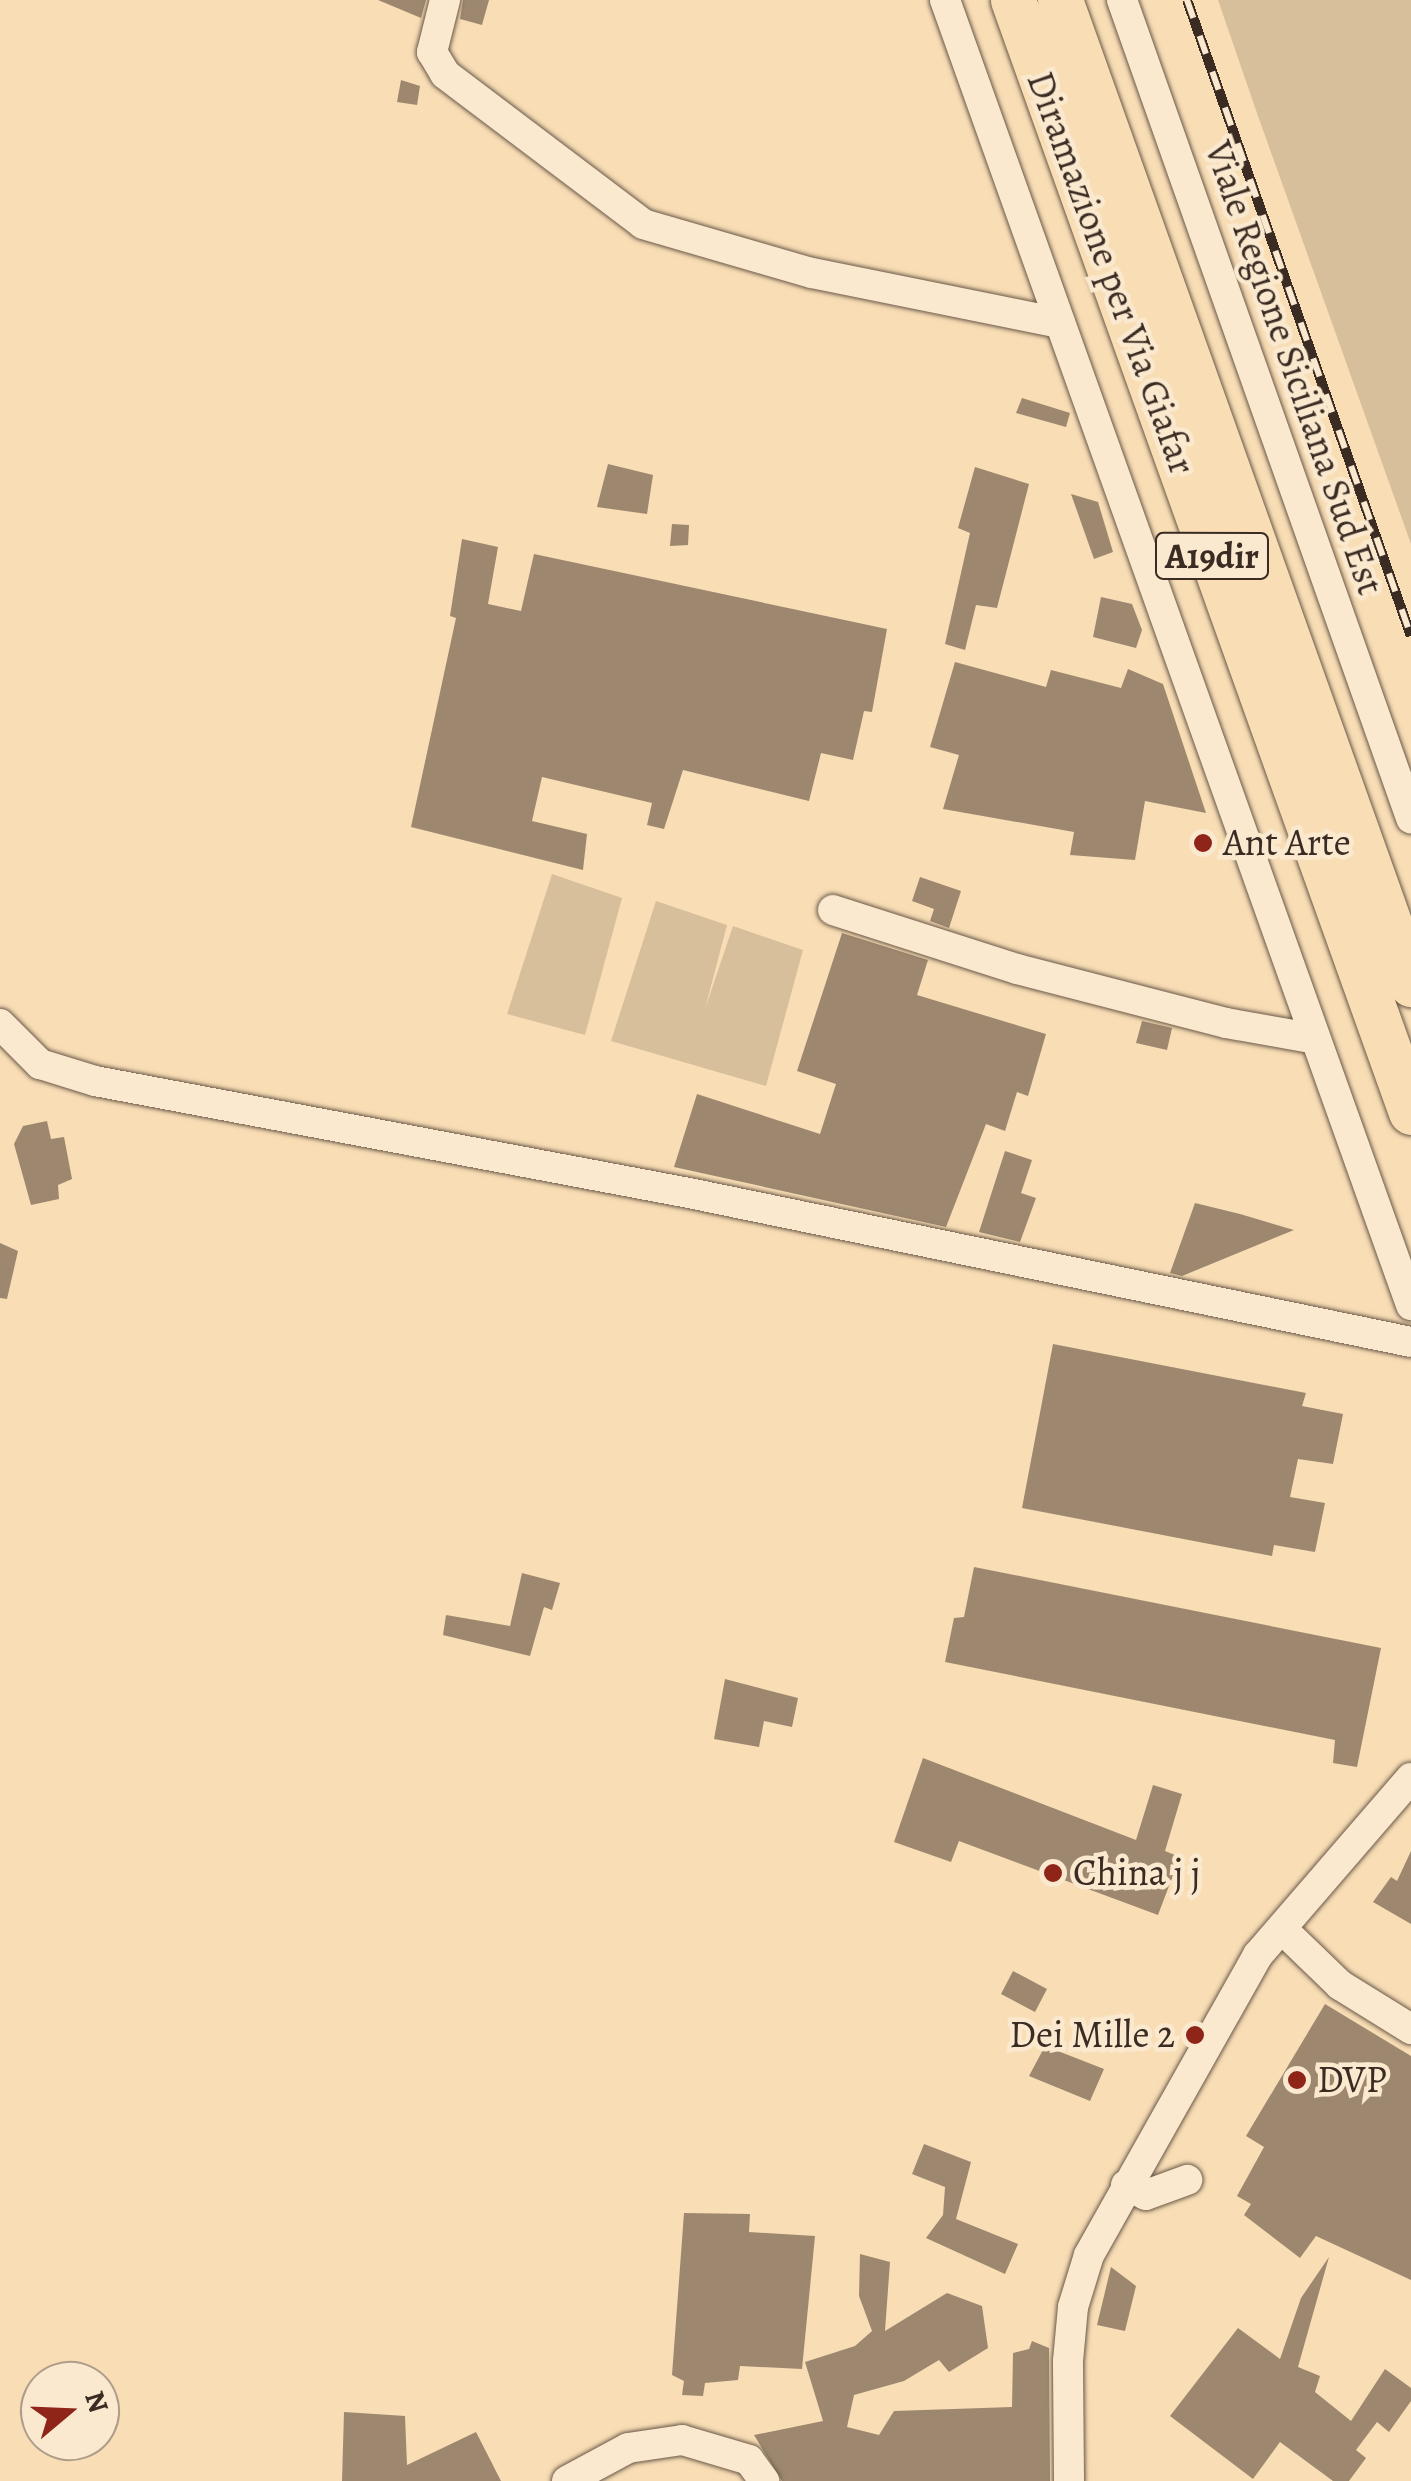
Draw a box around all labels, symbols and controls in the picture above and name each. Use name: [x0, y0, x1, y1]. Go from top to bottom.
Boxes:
street label: Diramazione per Via Giafar: [1017, 65, 1205, 481]
street label: Viale Regione Siciliana Sud Est: [1195, 135, 1393, 601]
road number: A19dir: [1154, 526, 1270, 586]
place label: Ant Arte: [1223, 820, 1351, 866]
marker: Ant Arte: [1192, 832, 1214, 854]
place label: China j j: [1073, 1850, 1200, 1896]
marker: China j j: [1042, 1862, 1064, 1884]
place label: Dei Mille 2: [1009, 2012, 1175, 2058]
marker: Dei Mille 2: [1184, 2024, 1206, 2046]
place label: DVP: [1317, 2057, 1387, 2103]
marker: DVP: [1286, 2069, 1308, 2091]
north arrow: [20, 2361, 120, 2461]
text: N: [75, 2386, 118, 2418]

